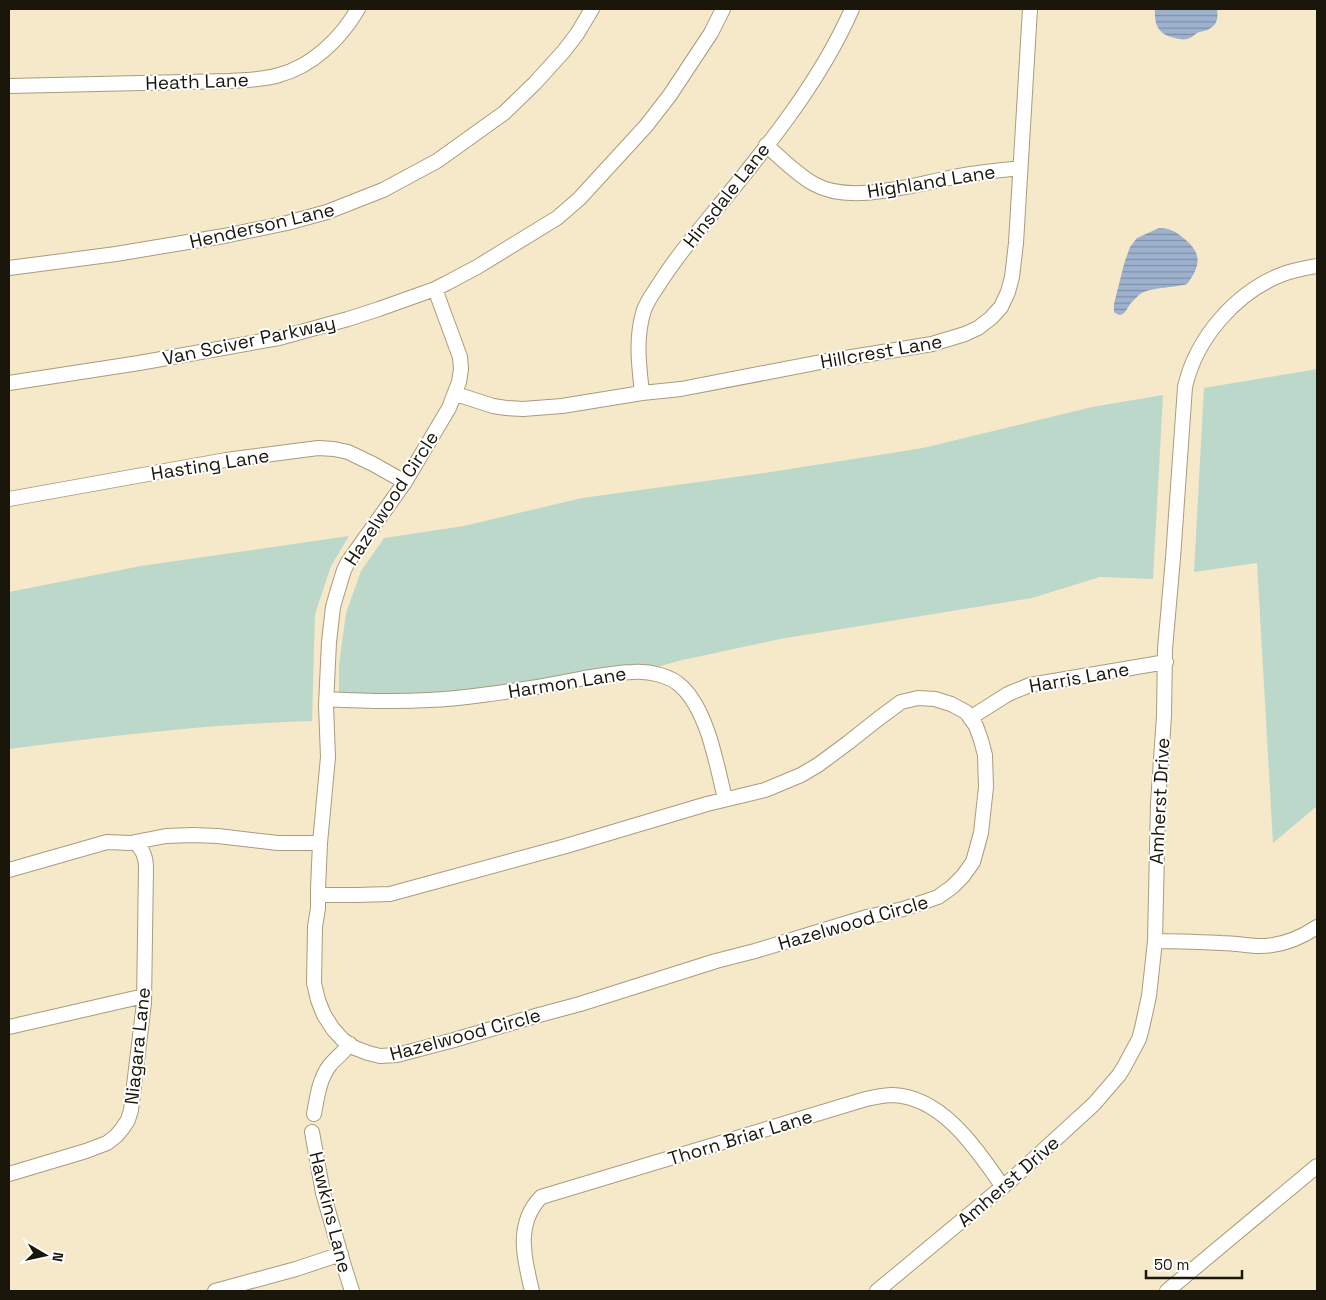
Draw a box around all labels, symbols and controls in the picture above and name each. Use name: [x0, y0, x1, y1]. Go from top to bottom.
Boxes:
street label: Heath Lane: [145, 67, 249, 96]
street label: Hinsdale Lane: [677, 138, 775, 253]
street label: Highland Lane: [865, 159, 997, 204]
street label: Henderson Lane: [187, 197, 337, 254]
street label: Van Sciver Parkway: [160, 310, 338, 371]
street label: Hillcrest Lane: [818, 328, 944, 375]
street label: Hazelwood Circle: [339, 426, 444, 570]
street label: Hasting Lane: [149, 443, 271, 486]
street label: Harris Lane: [1027, 656, 1131, 699]
street label: Harmon Lane: [506, 661, 628, 704]
street label: Amherst Drive: [1144, 737, 1175, 865]
street label: Hazelwood Circle: [775, 889, 931, 956]
street label: Niagara Lane: [119, 986, 156, 1106]
street label: Hazelwood Circle: [387, 1002, 543, 1067]
street label: Thorn Briar Lane: [665, 1104, 815, 1171]
street label: Amherst Drive: [952, 1130, 1064, 1233]
street label: Hawkins Lane: [303, 1149, 358, 1275]
north arrow: [20, 1230, 70, 1280]
scale bar: [1146, 1248, 1242, 1280]
text: N: [48, 1251, 67, 1263]
text: 50 m: [1154, 1255, 1189, 1274]

